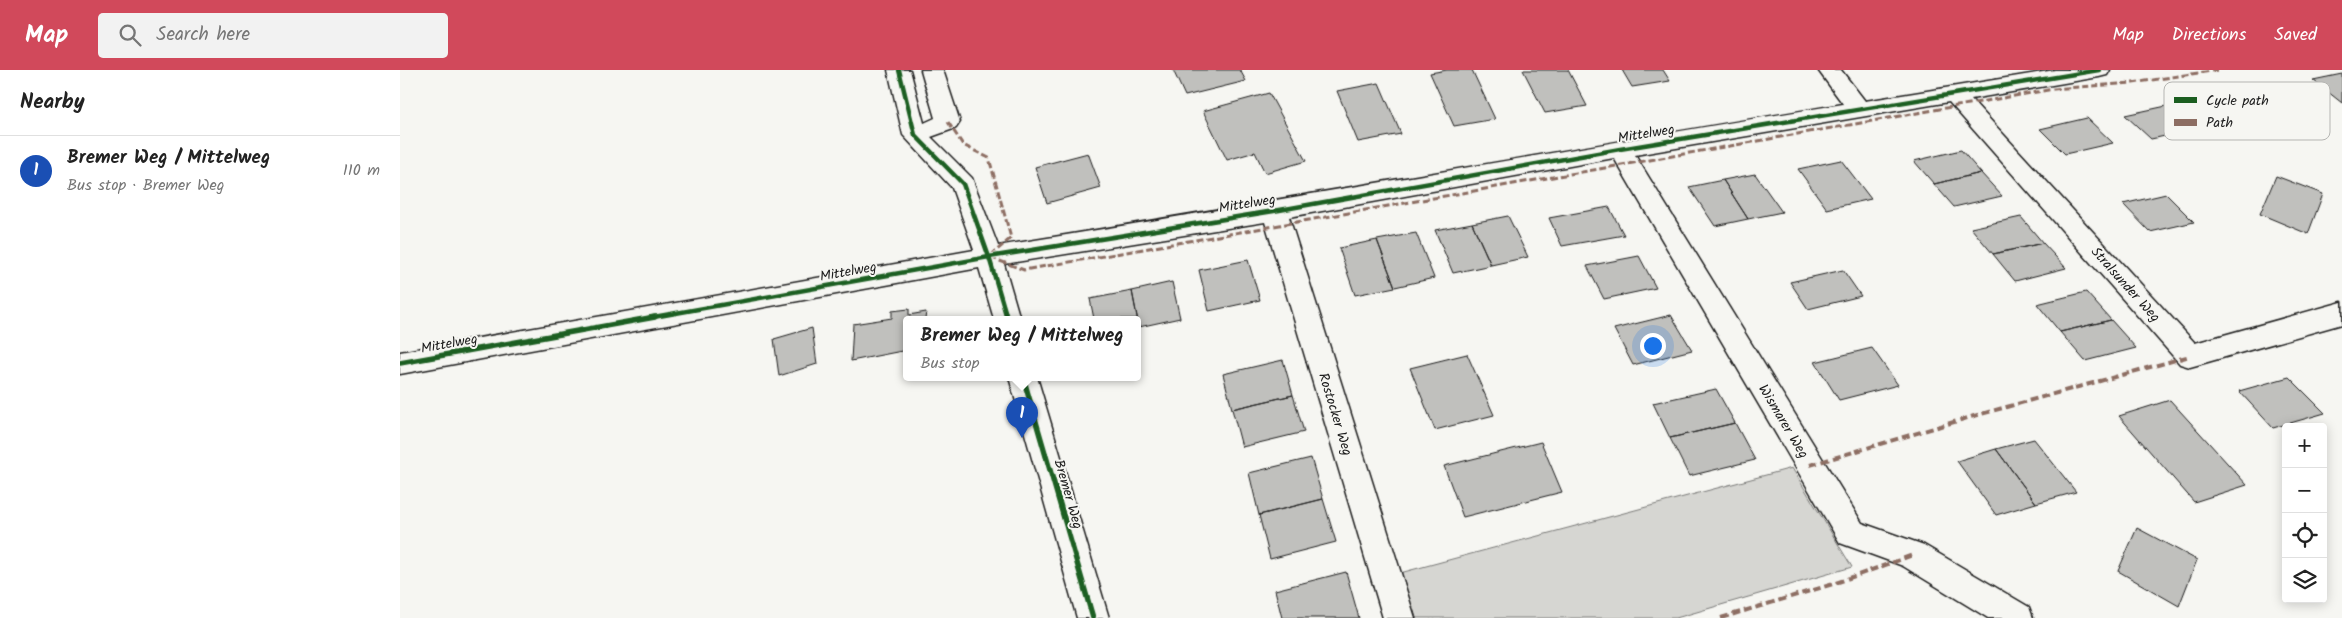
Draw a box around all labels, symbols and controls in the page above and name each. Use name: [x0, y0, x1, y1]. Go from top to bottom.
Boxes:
search box: [98, 13, 448, 58]
text: Map: [25, 16, 68, 55]
text: Search here: [156, 20, 250, 50]
icon: search: [116, 21, 144, 49]
text: Map: [2112, 21, 2144, 50]
text: Directions: [2172, 21, 2246, 50]
text: Saved: [2274, 21, 2317, 50]
legend: [2164, 82, 2330, 140]
text: Nearby: [20, 86, 85, 119]
text: Cycle path: [2206, 90, 2269, 112]
text: Path: [2206, 112, 2233, 134]
street label: Mittelweg: [1616, 119, 1676, 149]
text: Bremer Weg / Mittelweg: [67, 143, 270, 173]
text: 1: [34, 158, 38, 183]
text: 110 m: [343, 158, 380, 183]
text: Bus stop · Bremer Weg: [67, 173, 224, 198]
street label: Mittelweg: [1217, 189, 1277, 219]
street label: Stralsunder Weg: [2085, 242, 2165, 327]
street label: Mittelweg: [818, 256, 878, 288]
popup: [903, 316, 1141, 381]
text: Bremer Weg / Mittelweg: [920, 321, 1124, 351]
street label: Mittelweg: [419, 328, 479, 360]
your location: [1640, 333, 1666, 359]
text: Bus stop: [920, 351, 980, 376]
street label: Rostocker Weg: [1312, 370, 1358, 458]
street label: Wismarer Weg: [1752, 380, 1814, 463]
pin: 1: [1006, 397, 1038, 438]
map controls: [2282, 423, 2327, 603]
button: +: [2282, 423, 2327, 468]
street label: Bremer Weg: [1048, 457, 1088, 532]
button: −: [2282, 468, 2327, 513]
button: locate: [2282, 513, 2327, 558]
button: layers: [2282, 558, 2327, 603]

